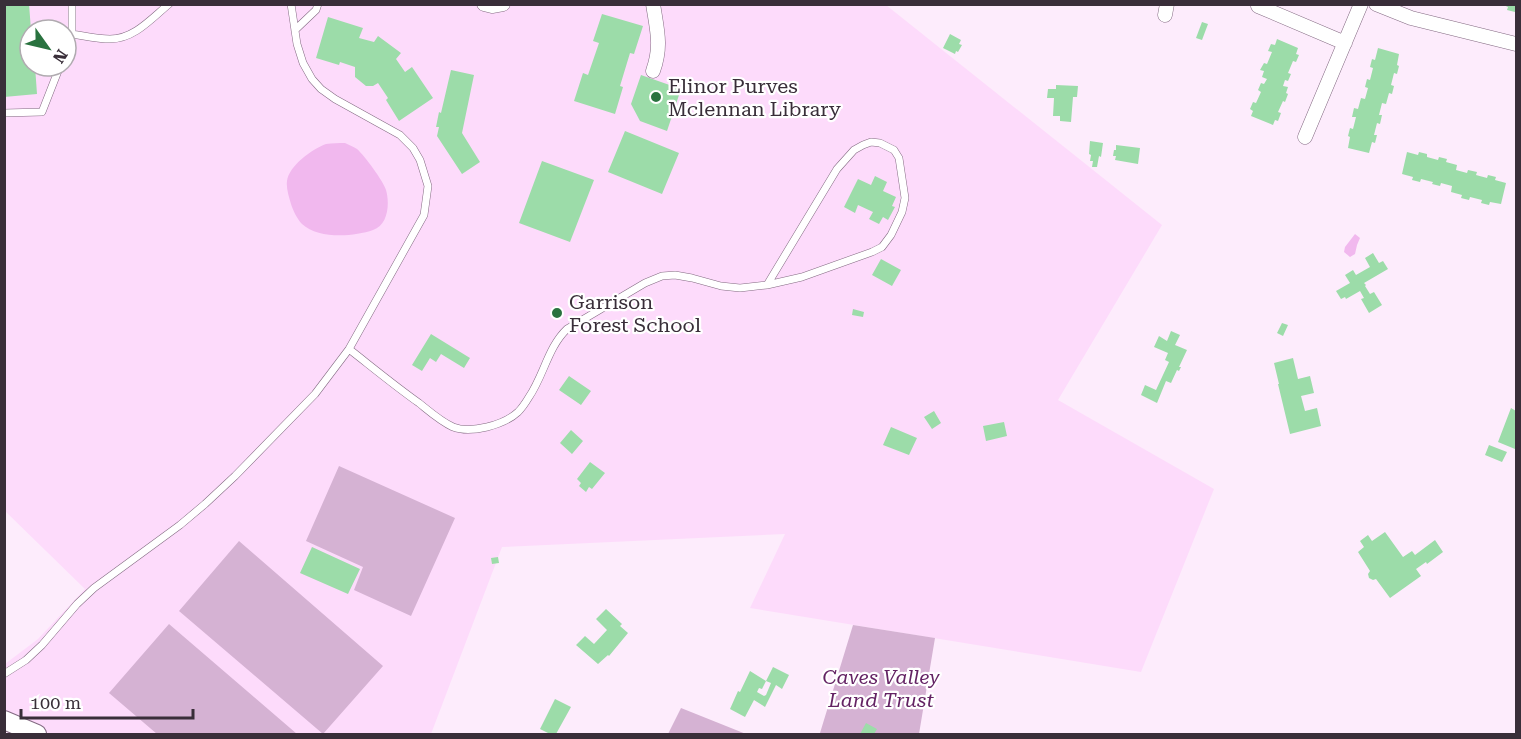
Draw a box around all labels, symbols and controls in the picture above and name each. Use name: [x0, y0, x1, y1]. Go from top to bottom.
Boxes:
north arrow: [18, 18, 78, 78]
text: N: [49, 46, 71, 67]
place label: Elinor Purves Mclennan Library: [668, 74, 841, 121]
marker: Elinor Purves Mclennan Library: [649, 90, 663, 104]
place label: Garrison Forest School: [569, 290, 701, 337]
marker: Garrison Forest School: [550, 306, 564, 320]
park label: Caves Valley Land Trust: [823, 665, 940, 712]
scale bar: [21, 682, 194, 720]
text: 100 m: [30, 692, 81, 713]

